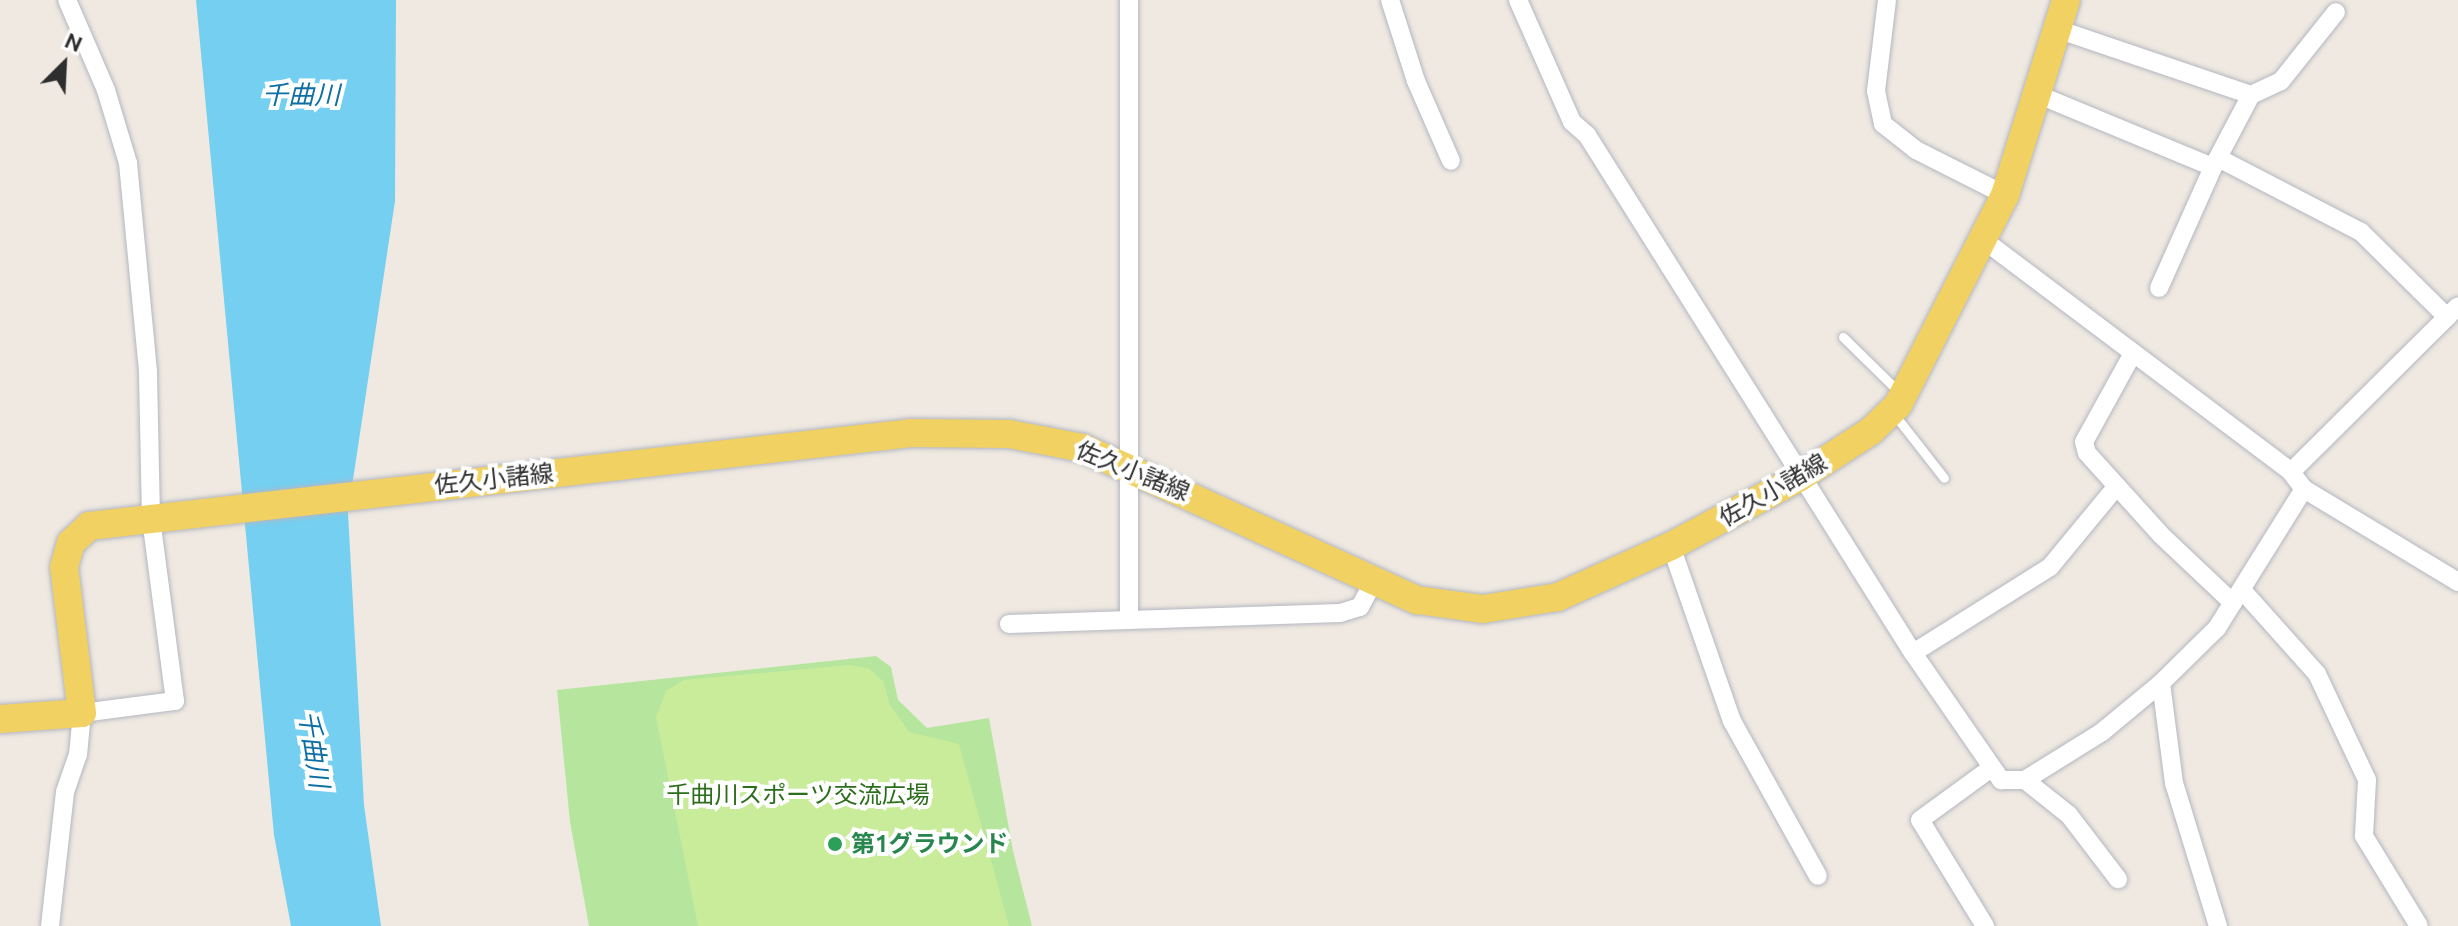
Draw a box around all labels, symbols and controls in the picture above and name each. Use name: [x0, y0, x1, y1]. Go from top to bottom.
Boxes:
north arrow: [24, 24, 104, 104]
text: N: [61, 27, 87, 56]
water label: 千曲川: [262, 79, 340, 111]
street label: 佐久小諸線: [1072, 435, 1194, 507]
street label: 佐久小諸線: [1714, 448, 1832, 532]
street label: 佐久小諸線: [433, 458, 555, 500]
water label: 千曲川: [292, 708, 336, 790]
park label: 千曲川スポーツ交流広場: [666, 781, 930, 809]
place label: 第1グラウンド: [851, 830, 1009, 858]
marker: 第1グラウンド: [826, 835, 844, 853]

